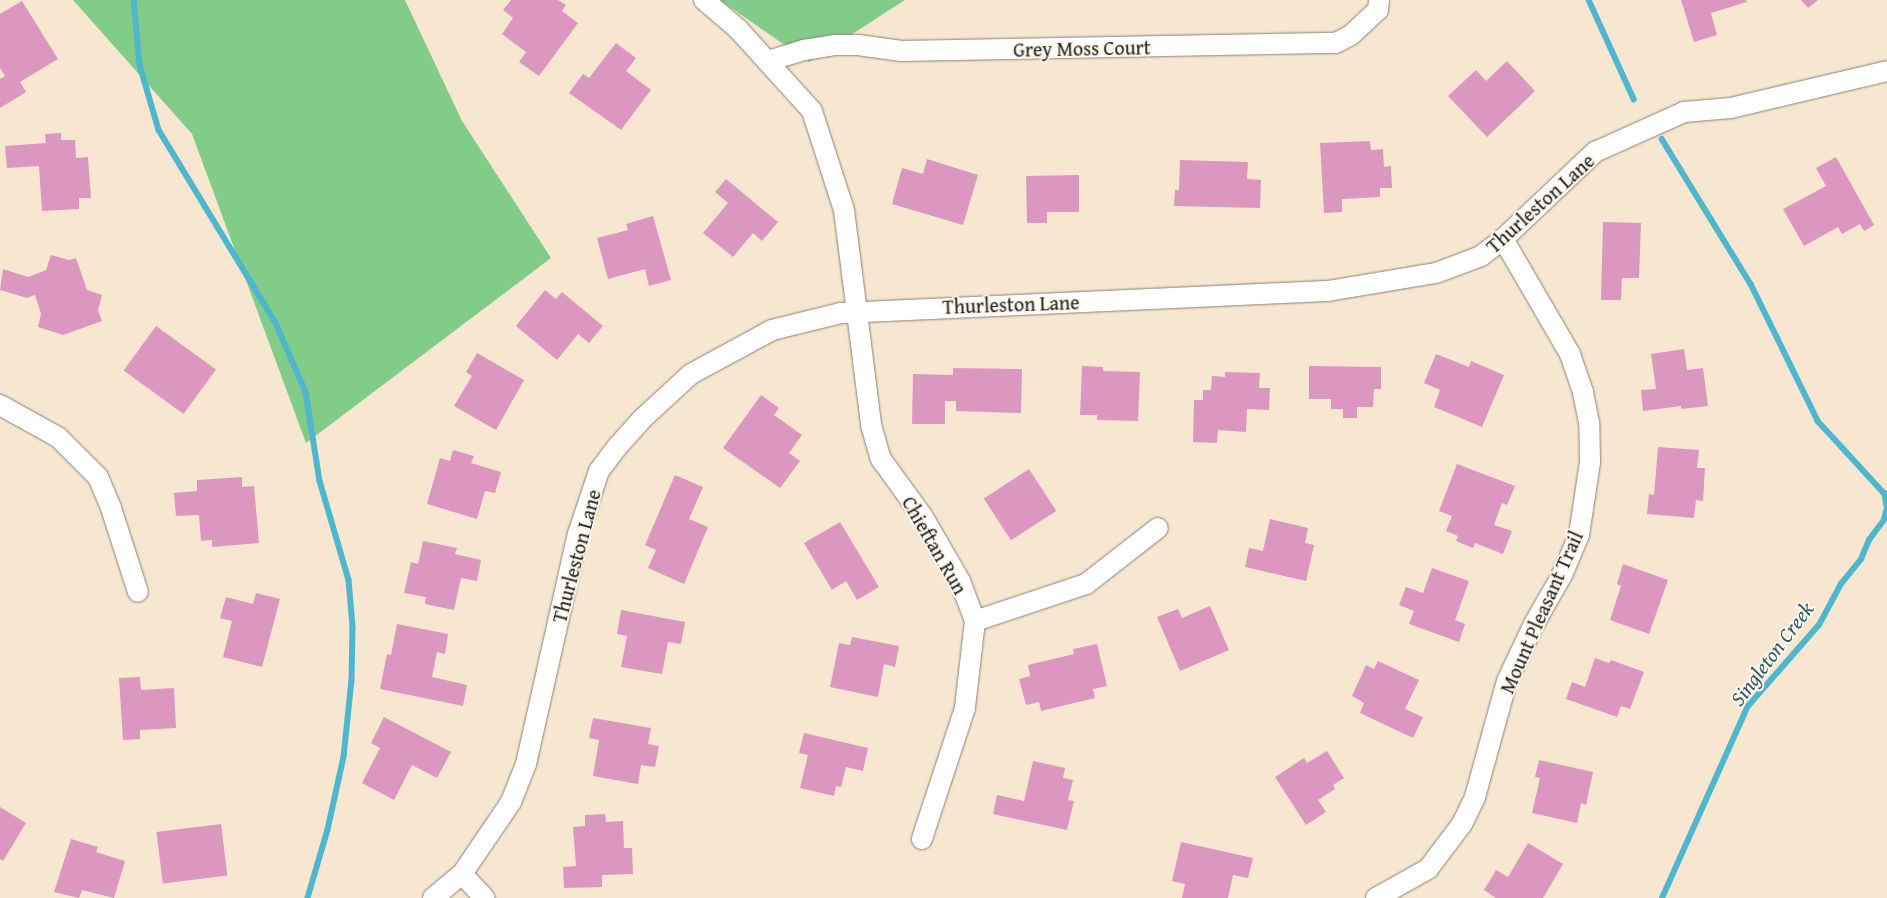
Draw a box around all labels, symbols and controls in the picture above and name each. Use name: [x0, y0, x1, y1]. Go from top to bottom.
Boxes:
street label: Grey Moss Court: [1013, 35, 1151, 61]
street label: Thurleston Lane: [1481, 148, 1599, 258]
street label: Thurleston Lane: [942, 290, 1080, 318]
street label: Thurleston Lane: [547, 487, 605, 625]
street label: Chieftan Run: [897, 492, 973, 598]
street label: Mount Pleasant Trail: [1494, 527, 1588, 697]
water label: Singleton Creek: [1725, 597, 1819, 711]

